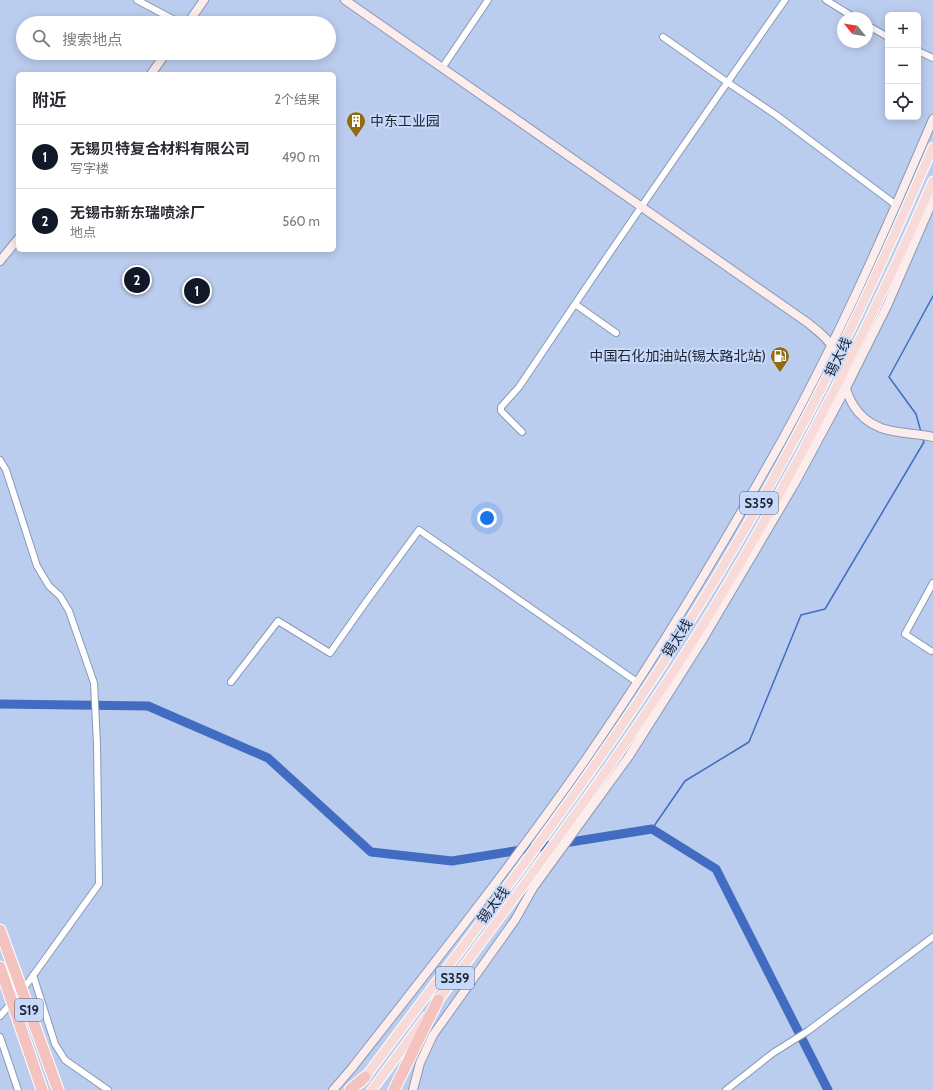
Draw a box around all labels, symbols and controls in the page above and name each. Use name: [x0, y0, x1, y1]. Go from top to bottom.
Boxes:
north arrow: [837, 12, 873, 48]
map controls: [885, 12, 921, 120]
button: +: [885, 12, 921, 48]
search box: [16, 16, 336, 60]
icon: search: [30, 27, 52, 49]
text: 搜索地点: [62, 31, 122, 49]
button: −: [885, 48, 921, 84]
button: locate: [885, 84, 921, 120]
text: 附近: [32, 90, 66, 110]
text: 2个结果: [274, 91, 320, 107]
building icon: 中东工业园: [345, 110, 367, 138]
place label: 中东工业园: [370, 112, 440, 130]
text: 无锡贝特复合材料有限公司: [70, 140, 250, 158]
text: 1: [43, 149, 47, 165]
text: 490 m: [282, 149, 320, 165]
text: 写字楼: [70, 160, 109, 176]
text: 无锡市新东瑞喷涂厂: [70, 204, 205, 222]
text: 2: [42, 213, 48, 229]
text: 560 m: [282, 213, 320, 229]
text: 地点: [70, 224, 96, 240]
pin: 2: [124, 265, 150, 295]
pin: 1: [184, 276, 210, 306]
street label: 锡太线: [821, 334, 855, 380]
fuel station icon: 中国石化加油站(锡太路北站): [769, 345, 791, 373]
place label: 中国石化加油站(锡太路北站): [589, 347, 766, 365]
road number: S359: [740, 492, 778, 514]
your location: [477, 508, 497, 528]
street label: 锡太线: [658, 615, 696, 661]
street label: 锡太线: [473, 883, 513, 927]
road number: S359: [436, 967, 474, 989]
road number: S19: [15, 999, 43, 1021]

